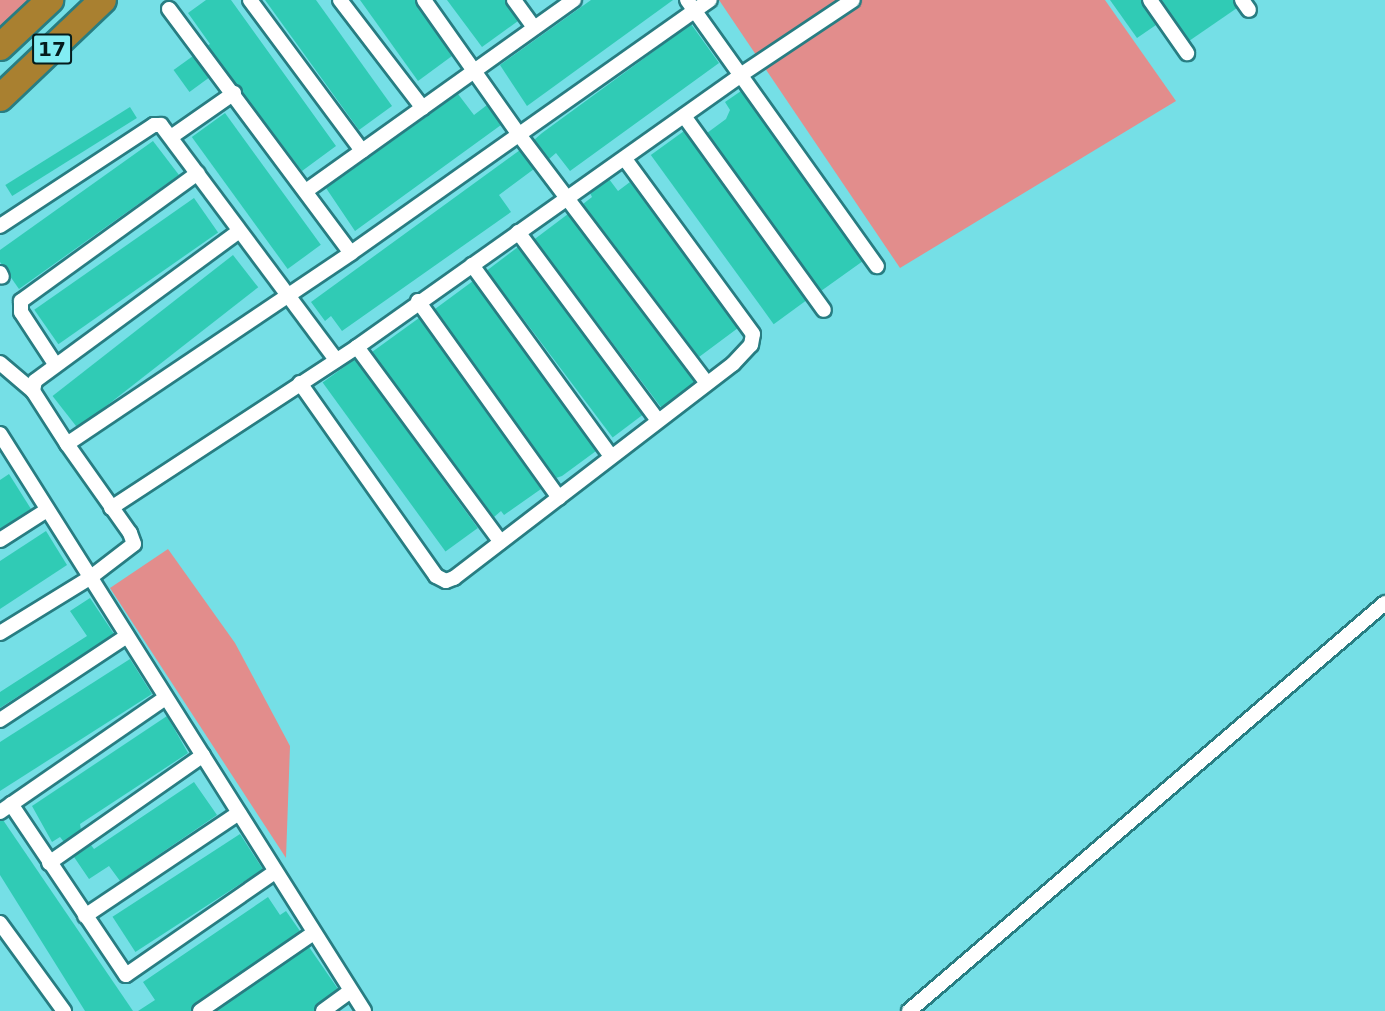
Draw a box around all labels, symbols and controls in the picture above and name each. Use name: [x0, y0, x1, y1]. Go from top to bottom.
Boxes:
road number: 17: [31, 32, 73, 66]

